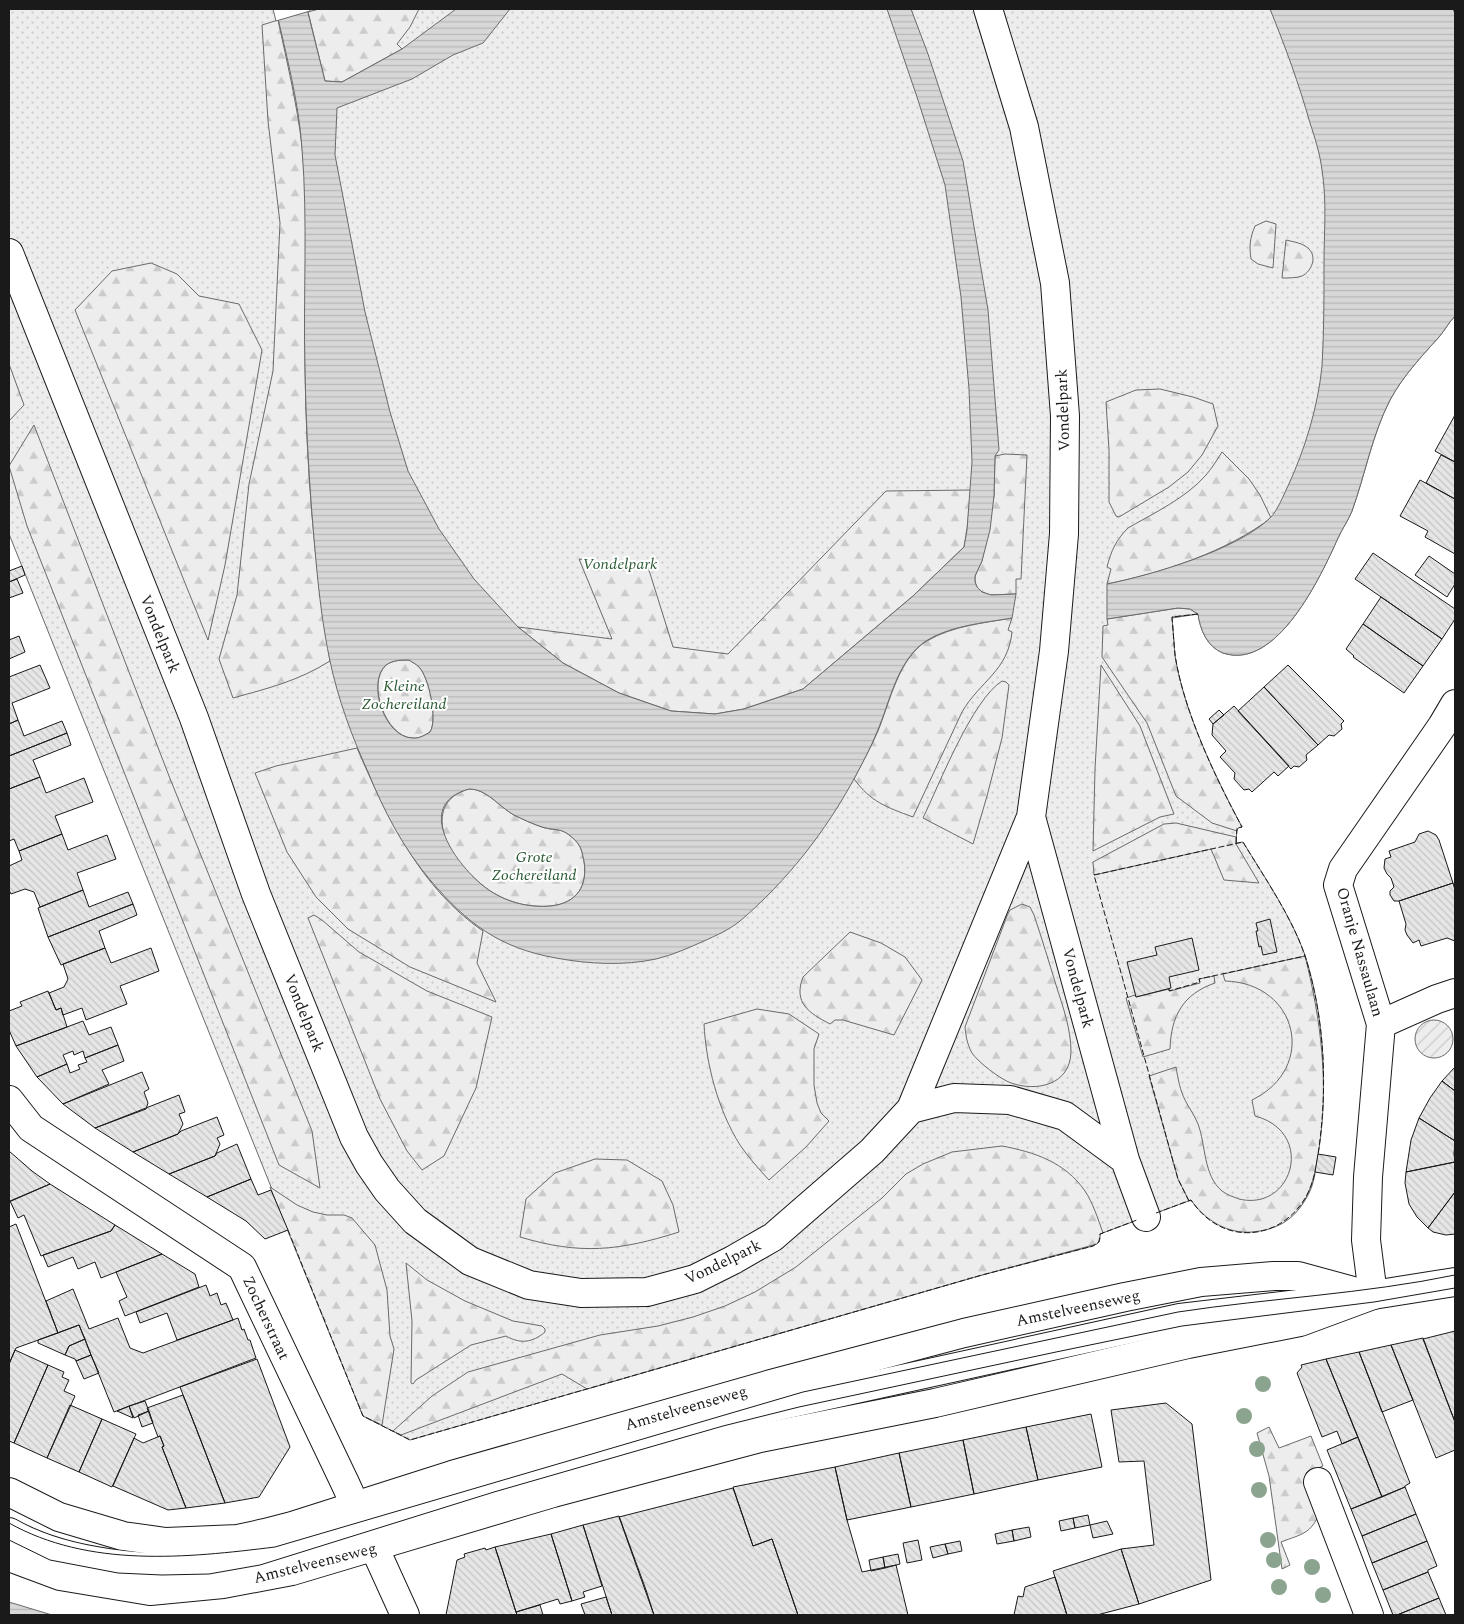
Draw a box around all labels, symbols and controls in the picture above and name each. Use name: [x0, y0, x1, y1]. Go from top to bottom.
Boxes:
street label: Vondelpark: [1050, 368, 1076, 452]
park label: Vondelpark: [583, 552, 658, 576]
street label: Vondelpark: [133, 591, 187, 677]
park label: Kleine Zochereiland: [361, 674, 447, 716]
park label: Grote Zochereiland: [491, 845, 577, 887]
street label: Oranje Nassaulaan: [1330, 884, 1390, 1020]
street label: Vondelpark: [1056, 945, 1100, 1031]
street label: Vondelpark: [277, 970, 331, 1056]
street label: Vondelpark: [681, 1233, 765, 1291]
street label: Zocherstraat: [236, 1272, 296, 1364]
street label: Amstelveenseweg: [1014, 1283, 1142, 1333]
street label: Amstelveenseweg: [622, 1379, 750, 1437]
street label: Amstelveenseweg: [251, 1536, 379, 1590]

